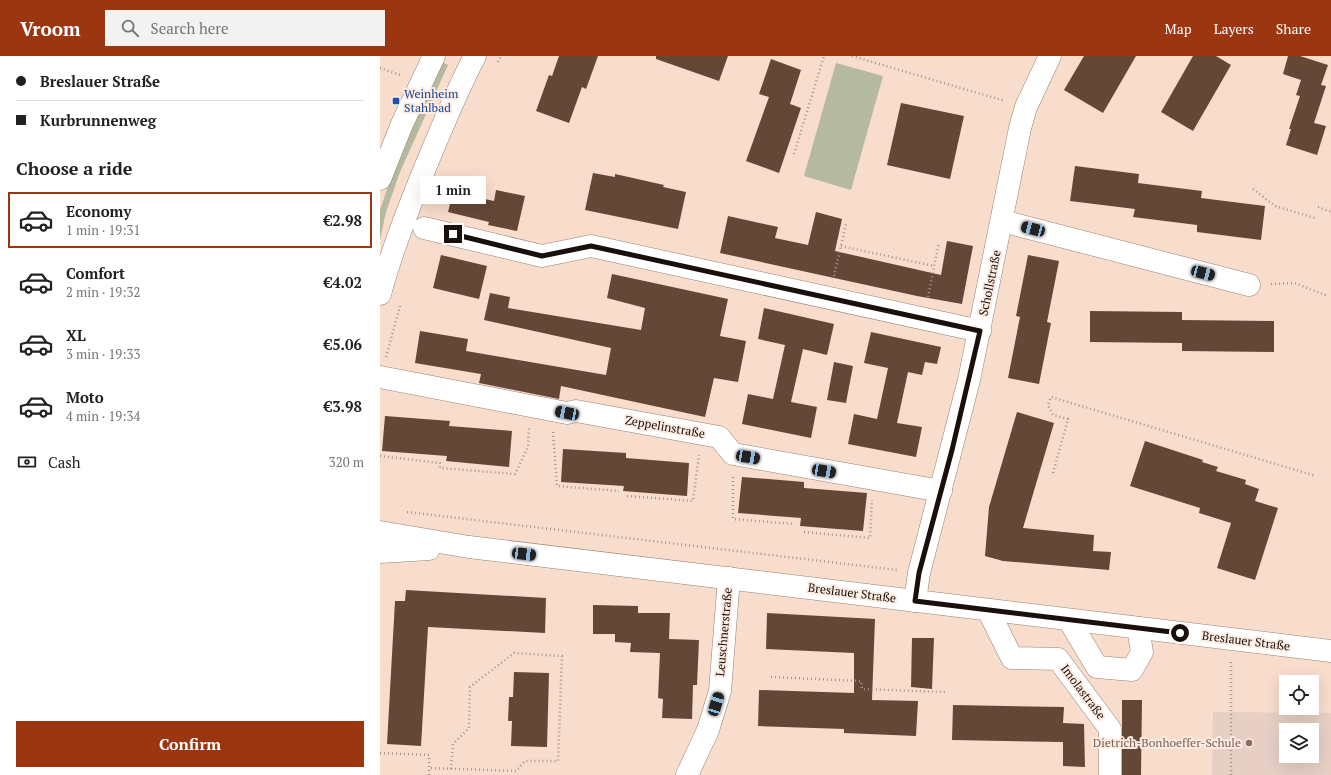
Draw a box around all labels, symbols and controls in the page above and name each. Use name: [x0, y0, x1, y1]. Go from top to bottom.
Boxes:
search box: [105, 10, 385, 46]
text: Vroom: [20, 16, 81, 41]
icon: search: [119, 17, 141, 39]
text: Search here: [151, 18, 229, 38]
text: Map: [1165, 19, 1192, 38]
text: Layers: [1214, 19, 1254, 38]
text: Share: [1276, 19, 1311, 38]
text: Breslauer Straße: [40, 71, 160, 91]
place label: Weinheim Stahlbad: [404, 86, 459, 115]
marker: Weinheim Stahlbad: [391, 96, 401, 106]
text: Kurbrunnenweg: [40, 110, 156, 130]
text: Choose a ride: [16, 156, 132, 180]
callout: 1 min: [420, 176, 486, 204]
text: 1 min: [435, 181, 471, 199]
text: Economy: [66, 201, 131, 221]
icon: car: [18, 202, 54, 238]
text: €2.98: [324, 210, 362, 230]
car: [1020, 220, 1046, 238]
text: 1 min · 19:31: [66, 221, 140, 239]
route end: [444, 225, 462, 243]
street label: Schollstraße: [975, 249, 1004, 317]
text: Comfort: [66, 263, 125, 283]
icon: car: [18, 264, 54, 300]
car: [1190, 264, 1216, 282]
text: €4.02: [324, 272, 362, 292]
text: 2 min · 19:32: [66, 283, 140, 301]
text: XL: [66, 325, 86, 345]
icon: car: [18, 326, 54, 362]
text: €5.06: [324, 334, 362, 354]
text: 3 min · 19:33: [66, 345, 140, 363]
text: Moto: [66, 387, 104, 407]
icon: car: [18, 388, 54, 424]
text: €3.98: [324, 396, 362, 416]
car: [554, 405, 580, 421]
text: 4 min · 19:34: [66, 407, 140, 425]
street label: Zeppelinstraße: [624, 412, 706, 441]
car: [735, 449, 761, 465]
icon: cash: [16, 451, 38, 473]
text: Cash: [48, 452, 81, 472]
text: 320 m: [329, 453, 364, 471]
car: [811, 463, 837, 479]
car: [511, 547, 537, 561]
street label: Breslauer Straße: [807, 580, 897, 605]
street label: Leuschnerstraße: [712, 587, 735, 677]
route start: [1171, 624, 1189, 642]
street label: Breslauer Straße: [1201, 628, 1291, 653]
street label: Imolastraße: [1058, 661, 1109, 722]
map controls: [1279, 675, 1319, 763]
button: locate: [1279, 675, 1319, 715]
car: [707, 691, 725, 717]
button: Confirm: [16, 721, 364, 767]
button: layers: [1279, 723, 1319, 763]
place label: Dietrich-Bonhoeffer-Schule: [1093, 735, 1241, 750]
marker: Dietrich-Bonhoeffer-Schule: [1244, 738, 1254, 748]

